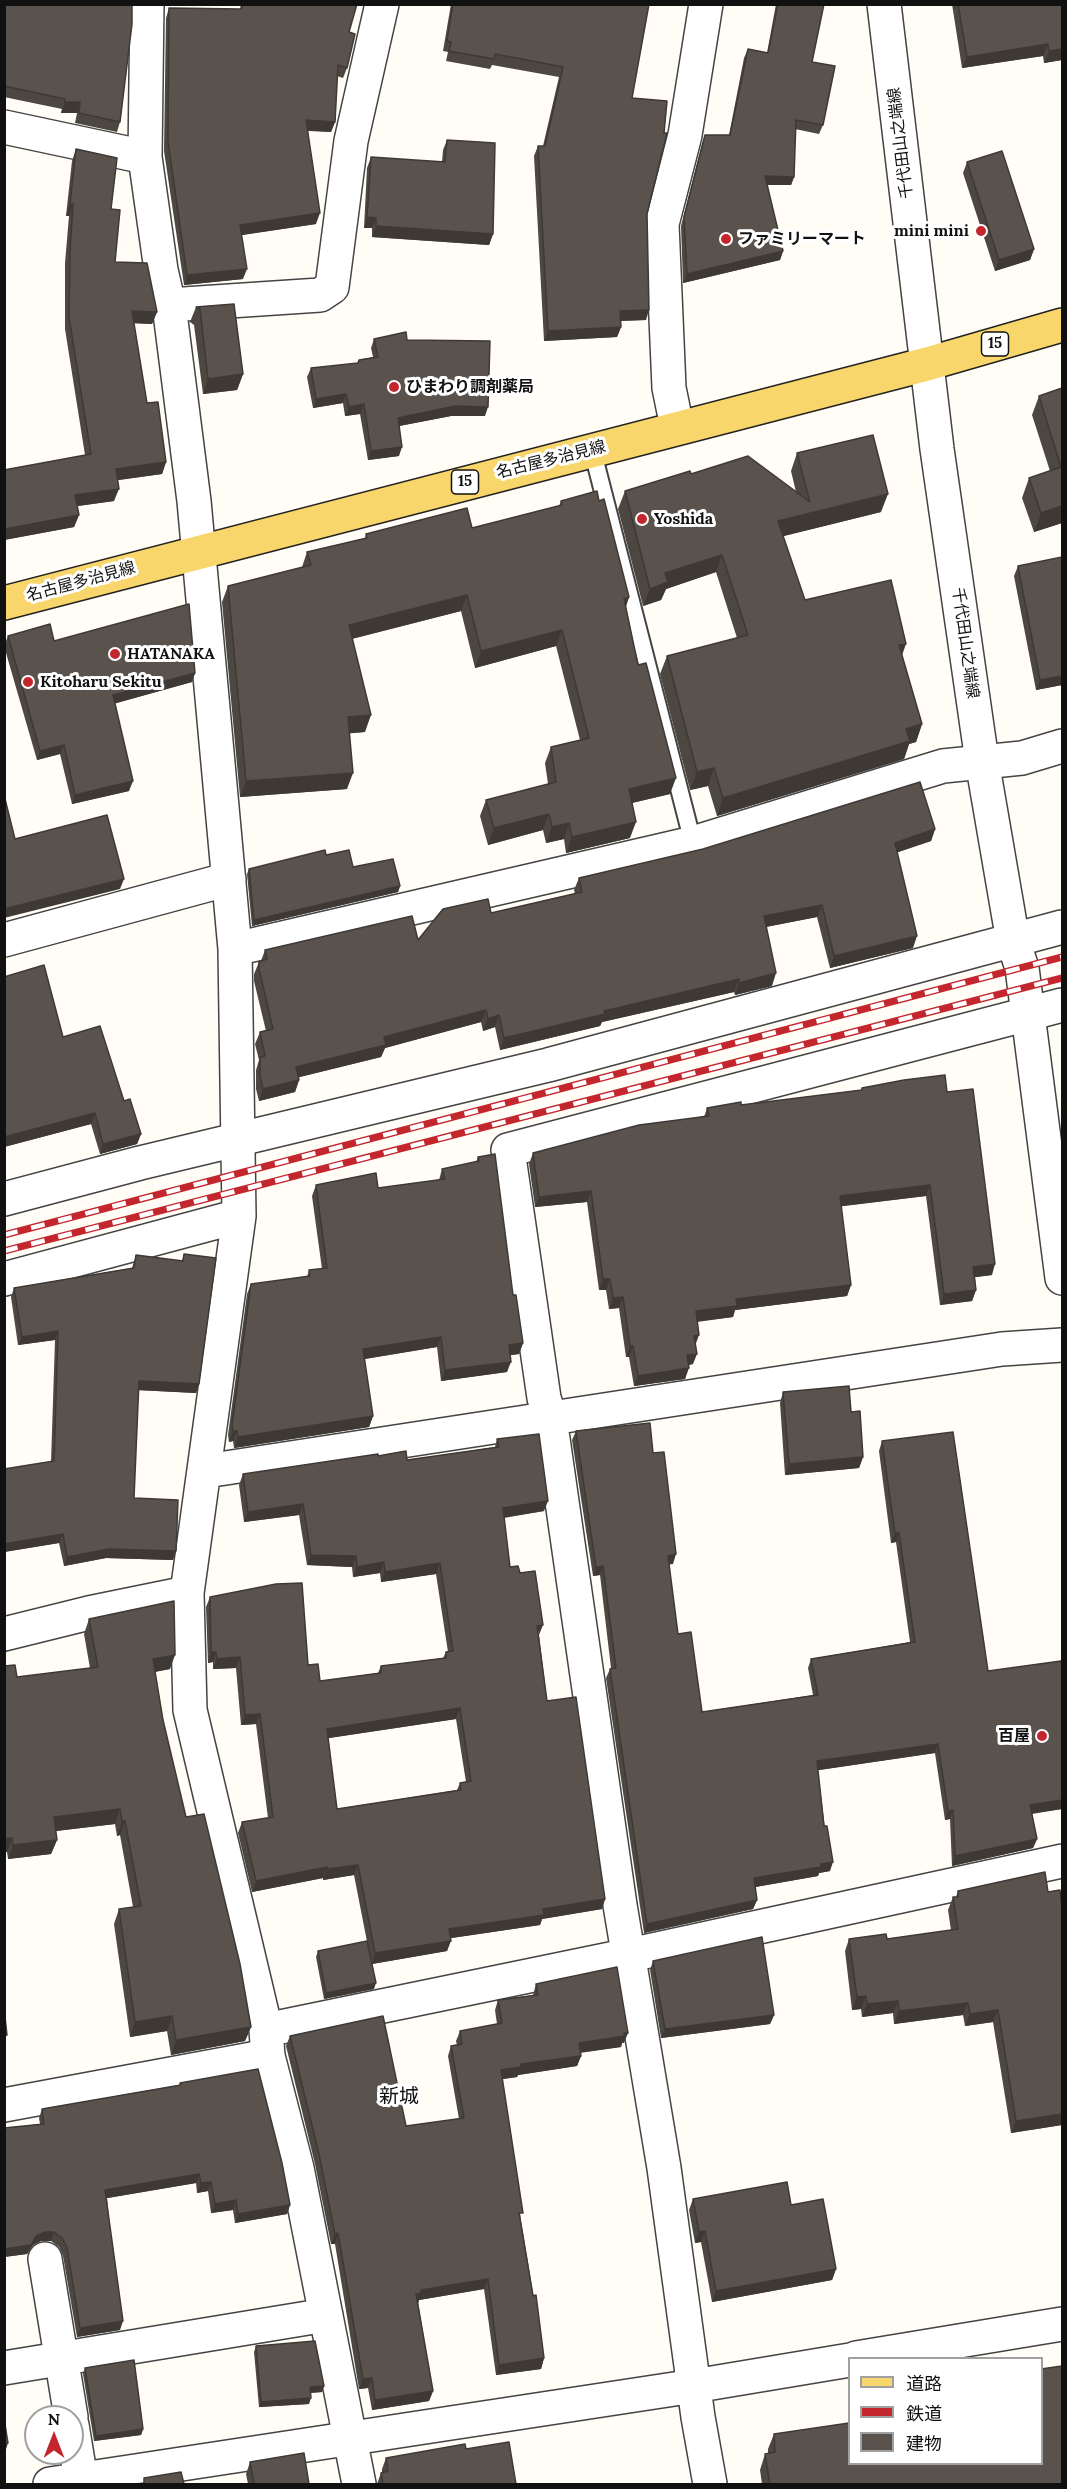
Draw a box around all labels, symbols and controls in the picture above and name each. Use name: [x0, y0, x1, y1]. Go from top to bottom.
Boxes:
street label: 千代田山之端線: [885, 86, 917, 200]
place label: mini mini: [894, 221, 969, 241]
marker: mini mini: [974, 224, 988, 238]
place label: ファミリーマート: [738, 229, 866, 249]
marker: ファミリーマート: [719, 232, 733, 246]
road number: 15: [982, 332, 1008, 356]
place label: ひまわり調剤薬局: [406, 377, 534, 397]
marker: ひまわり調剤薬局: [387, 380, 401, 394]
street label: 名古屋多治見線: [494, 437, 608, 483]
road number: 15: [452, 470, 478, 494]
place label: Yoshida: [654, 509, 713, 529]
marker: Yoshida: [635, 512, 649, 526]
street label: 名古屋多治見線: [24, 558, 138, 606]
street label: 千代田山之端線: [948, 586, 982, 700]
place label: HATANAKA: [127, 644, 215, 664]
marker: HATANAKA: [108, 647, 122, 661]
place label: Kitoharu Sekitu: [40, 672, 162, 692]
marker: Kitoharu Sekitu: [21, 675, 35, 689]
place label: 百屋: [998, 1726, 1030, 1746]
marker: 百屋: [1035, 1729, 1049, 1743]
district label: 新城: [379, 2085, 419, 2109]
legend: [848, 2357, 1043, 2465]
text: 道路: [906, 2372, 942, 2395]
text: 鉄道: [906, 2402, 942, 2425]
north arrow: [24, 2405, 84, 2465]
text: N: [48, 2409, 60, 2429]
text: 建物: [906, 2432, 942, 2455]

